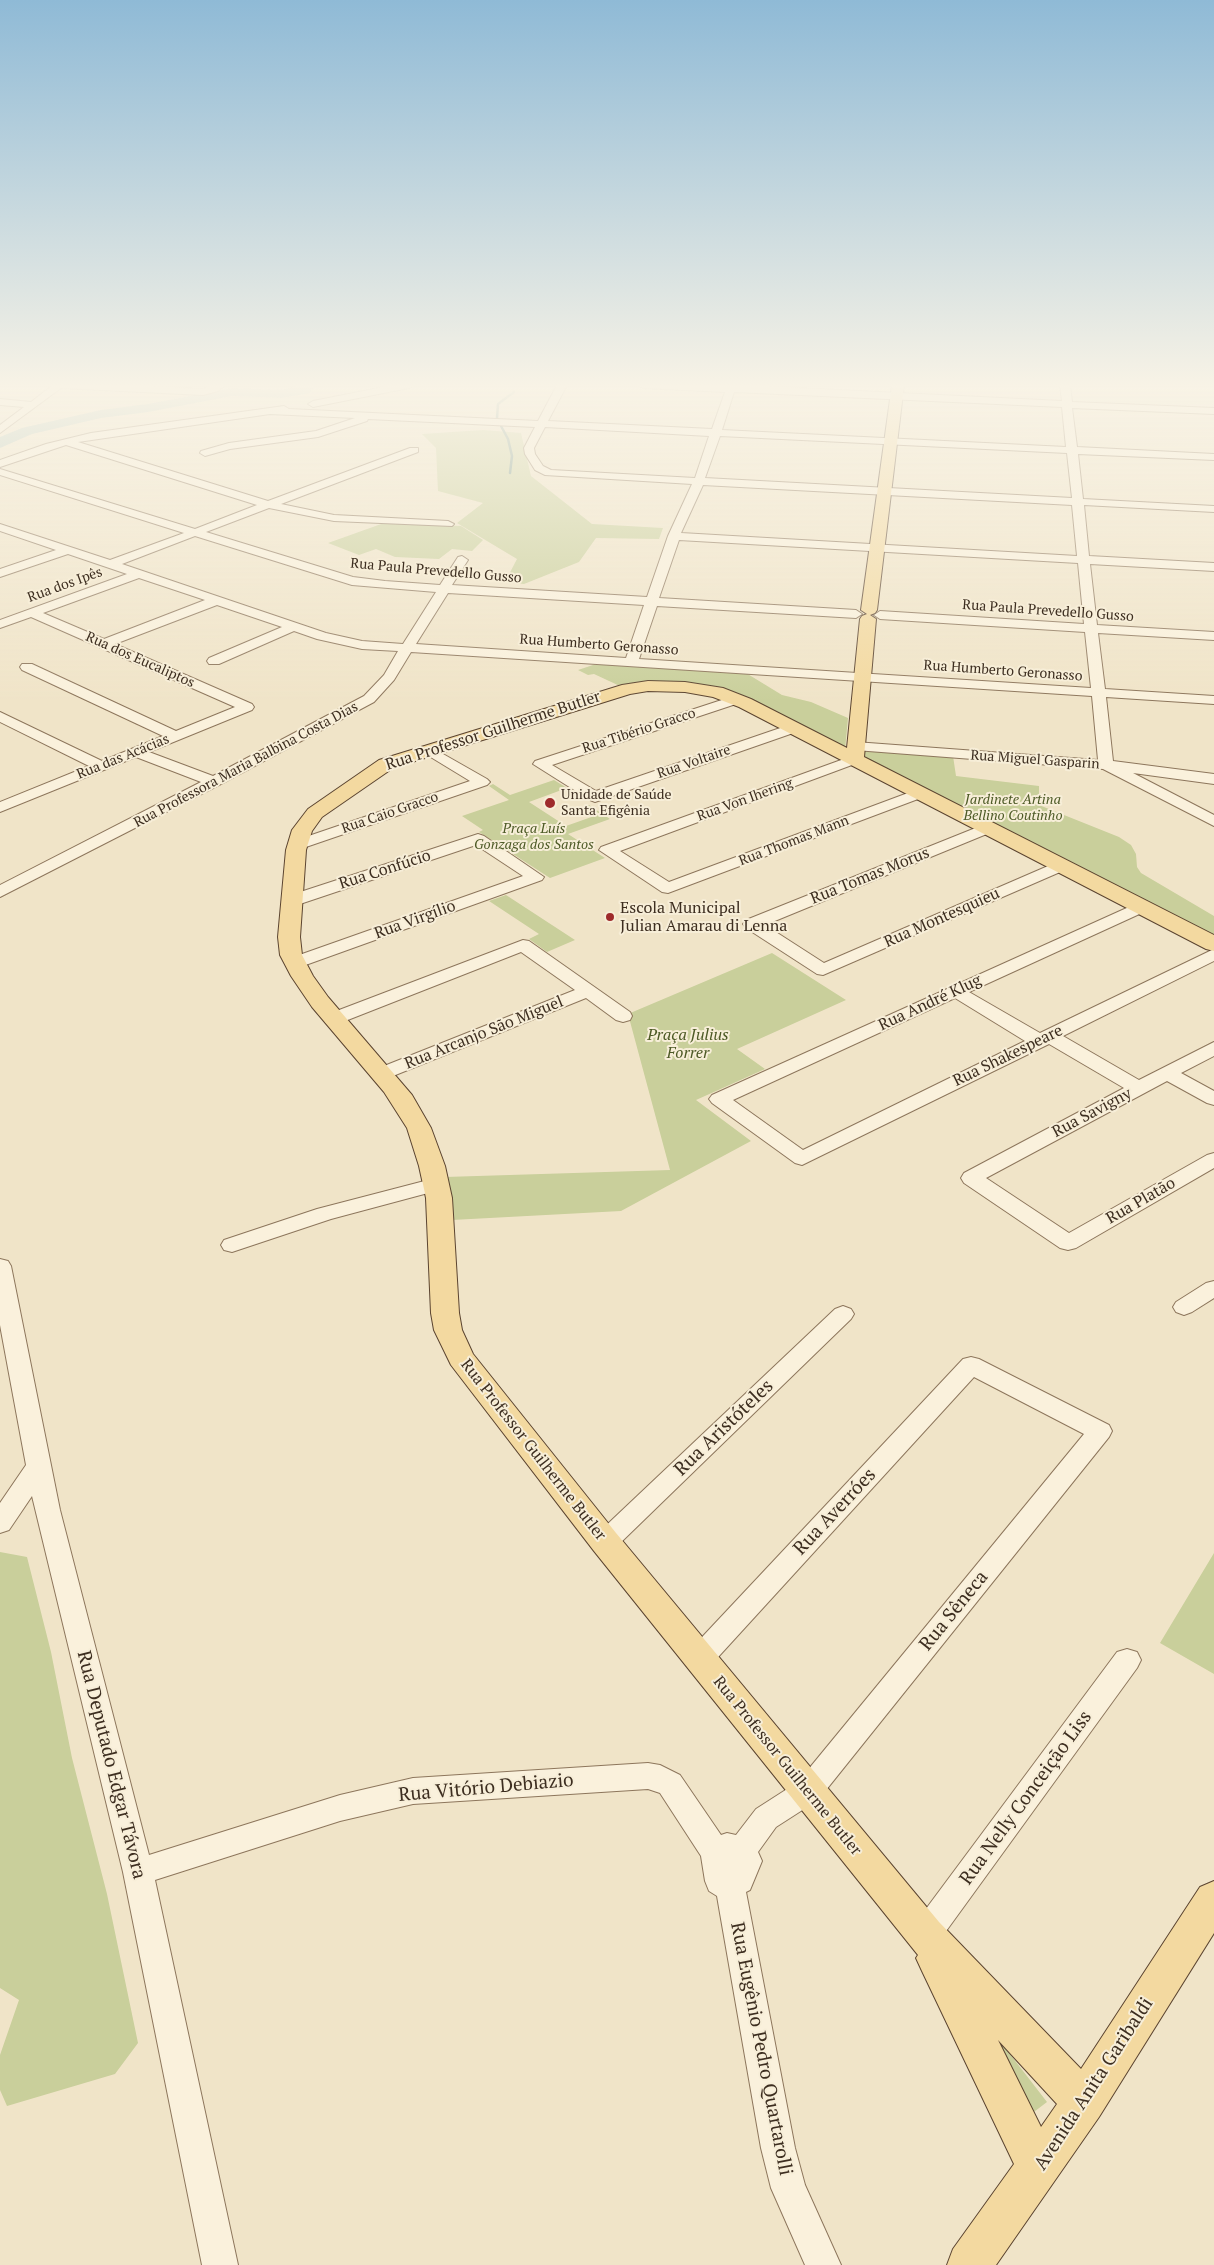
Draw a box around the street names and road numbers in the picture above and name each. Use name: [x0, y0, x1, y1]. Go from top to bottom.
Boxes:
street label: Rua Paula Prevedello Gusso: [350, 555, 522, 587]
street label: Rua dos Ipês: [25, 564, 105, 606]
street label: Rua Paula Prevedello Gusso: [962, 597, 1134, 625]
street label: Rua dos Eucaliptos: [83, 628, 197, 692]
street label: Rua Humberto Geronasso: [519, 631, 679, 659]
street label: Rua Humberto Geronasso: [923, 657, 1083, 685]
street label: Rua Professor Guilherme Butler: [383, 687, 603, 775]
street label: Rua Professora Maria Balbina Costa Dias: [131, 699, 361, 831]
street label: Rua Tibério Gracco: [580, 705, 698, 757]
street label: Rua das Acácias: [74, 731, 172, 783]
street label: Rua Voltaire: [655, 742, 733, 782]
street label: Rua Miguel Gasparin: [970, 747, 1100, 773]
street label: Rua Von Ihering: [695, 775, 795, 825]
street label: Rua Caio Gracco: [339, 789, 441, 837]
street label: Rua Thomas Mann: [737, 812, 851, 870]
street label: Rua Tomas Morus: [808, 843, 932, 909]
street label: Rua Confúcio: [337, 846, 433, 894]
street label: Rua Montesquieu: [881, 884, 1003, 952]
street label: Rua Virgílio: [372, 896, 458, 944]
street label: Rua André Klug: [875, 971, 985, 1035]
street label: Rua Arcanjo São Miguel: [402, 992, 566, 1074]
street label: Rua Shakespeare: [950, 1021, 1066, 1091]
street label: Rua Savigny: [1049, 1084, 1135, 1142]
street label: Rua Platão: [1103, 1174, 1179, 1228]
street label: Rua Professor Guilherme Butler: [456, 1355, 610, 1545]
street label: Rua Aristóteles: [670, 1375, 778, 1481]
street label: Rua Averróes: [789, 1464, 881, 1560]
street label: Rua Sêneca: [915, 1566, 993, 1656]
street label: Rua Deputado Edgar Távora: [72, 1648, 150, 1882]
street label: Rua Professor Guilherme Butler: [709, 1673, 865, 1859]
street label: Rua Nelly Conceição Liss: [955, 1706, 1097, 1890]
street label: Rua Vitório Debiazio: [397, 1769, 575, 1807]
street label: Rua Eugênio Pedro Quartarolli: [725, 1920, 797, 2178]
street label: Avenida Anita Garibaldi: [1030, 1993, 1158, 2175]

